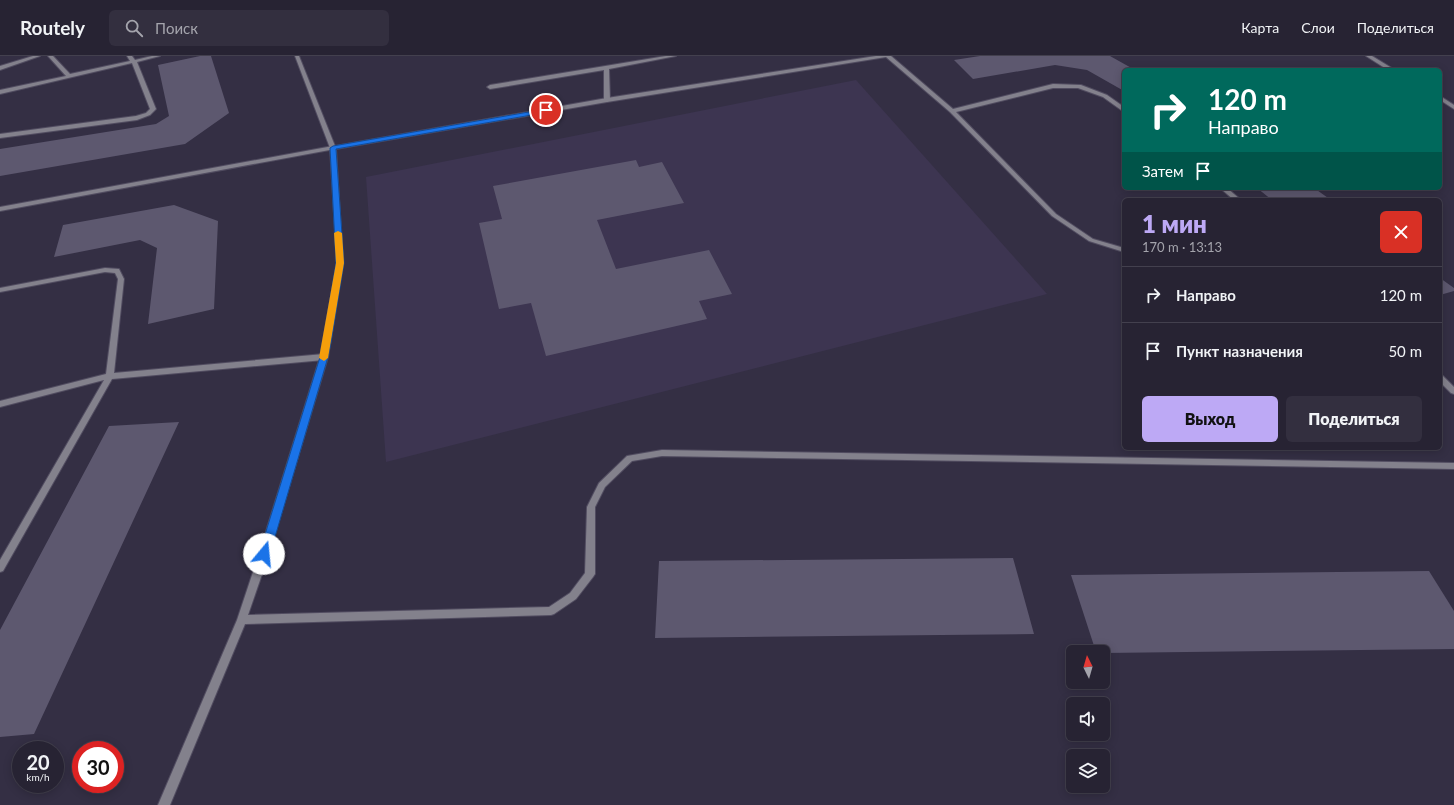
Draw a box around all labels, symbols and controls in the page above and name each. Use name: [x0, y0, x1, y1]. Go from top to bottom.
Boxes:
search box: [109, 10, 389, 46]
text: Routely: [20, 16, 85, 39]
icon: search: [123, 17, 145, 39]
text: Поиск: [155, 19, 198, 37]
text: Карта: [1241, 19, 1279, 36]
text: Слои: [1301, 19, 1335, 36]
text: Поделиться: [1357, 19, 1434, 36]
text: 120 m: [1208, 82, 1287, 116]
icon: right: [1142, 84, 1194, 136]
pin: [529, 93, 563, 127]
icon: arrive: [535, 99, 557, 121]
text: Направо: [1208, 116, 1279, 138]
icon: arrive: [1192, 160, 1214, 182]
text: Затем: [1142, 162, 1184, 180]
text: 1 мин: [1142, 209, 1207, 238]
button: close: [1380, 211, 1422, 253]
text: 170 m · 13:13: [1142, 239, 1222, 255]
icon: right: [1142, 284, 1164, 306]
text: Направо: [1176, 286, 1236, 304]
text: 120 m: [1380, 286, 1422, 304]
icon: arrive: [1142, 340, 1164, 362]
text: Пункт назначения: [1176, 342, 1303, 360]
text: 50 m: [1388, 342, 1422, 360]
button: Выход: [1142, 396, 1278, 442]
button: Поделиться: [1286, 396, 1422, 442]
position arrow: [243, 533, 285, 575]
north arrow: [1066, 645, 1110, 689]
map controls: [1066, 645, 1110, 793]
button: sound: [1066, 697, 1110, 741]
speed limit sign: 30: [72, 741, 124, 793]
button: layers: [1066, 749, 1110, 793]
text: 20: [26, 750, 50, 774]
text: km/h: [26, 771, 50, 783]

